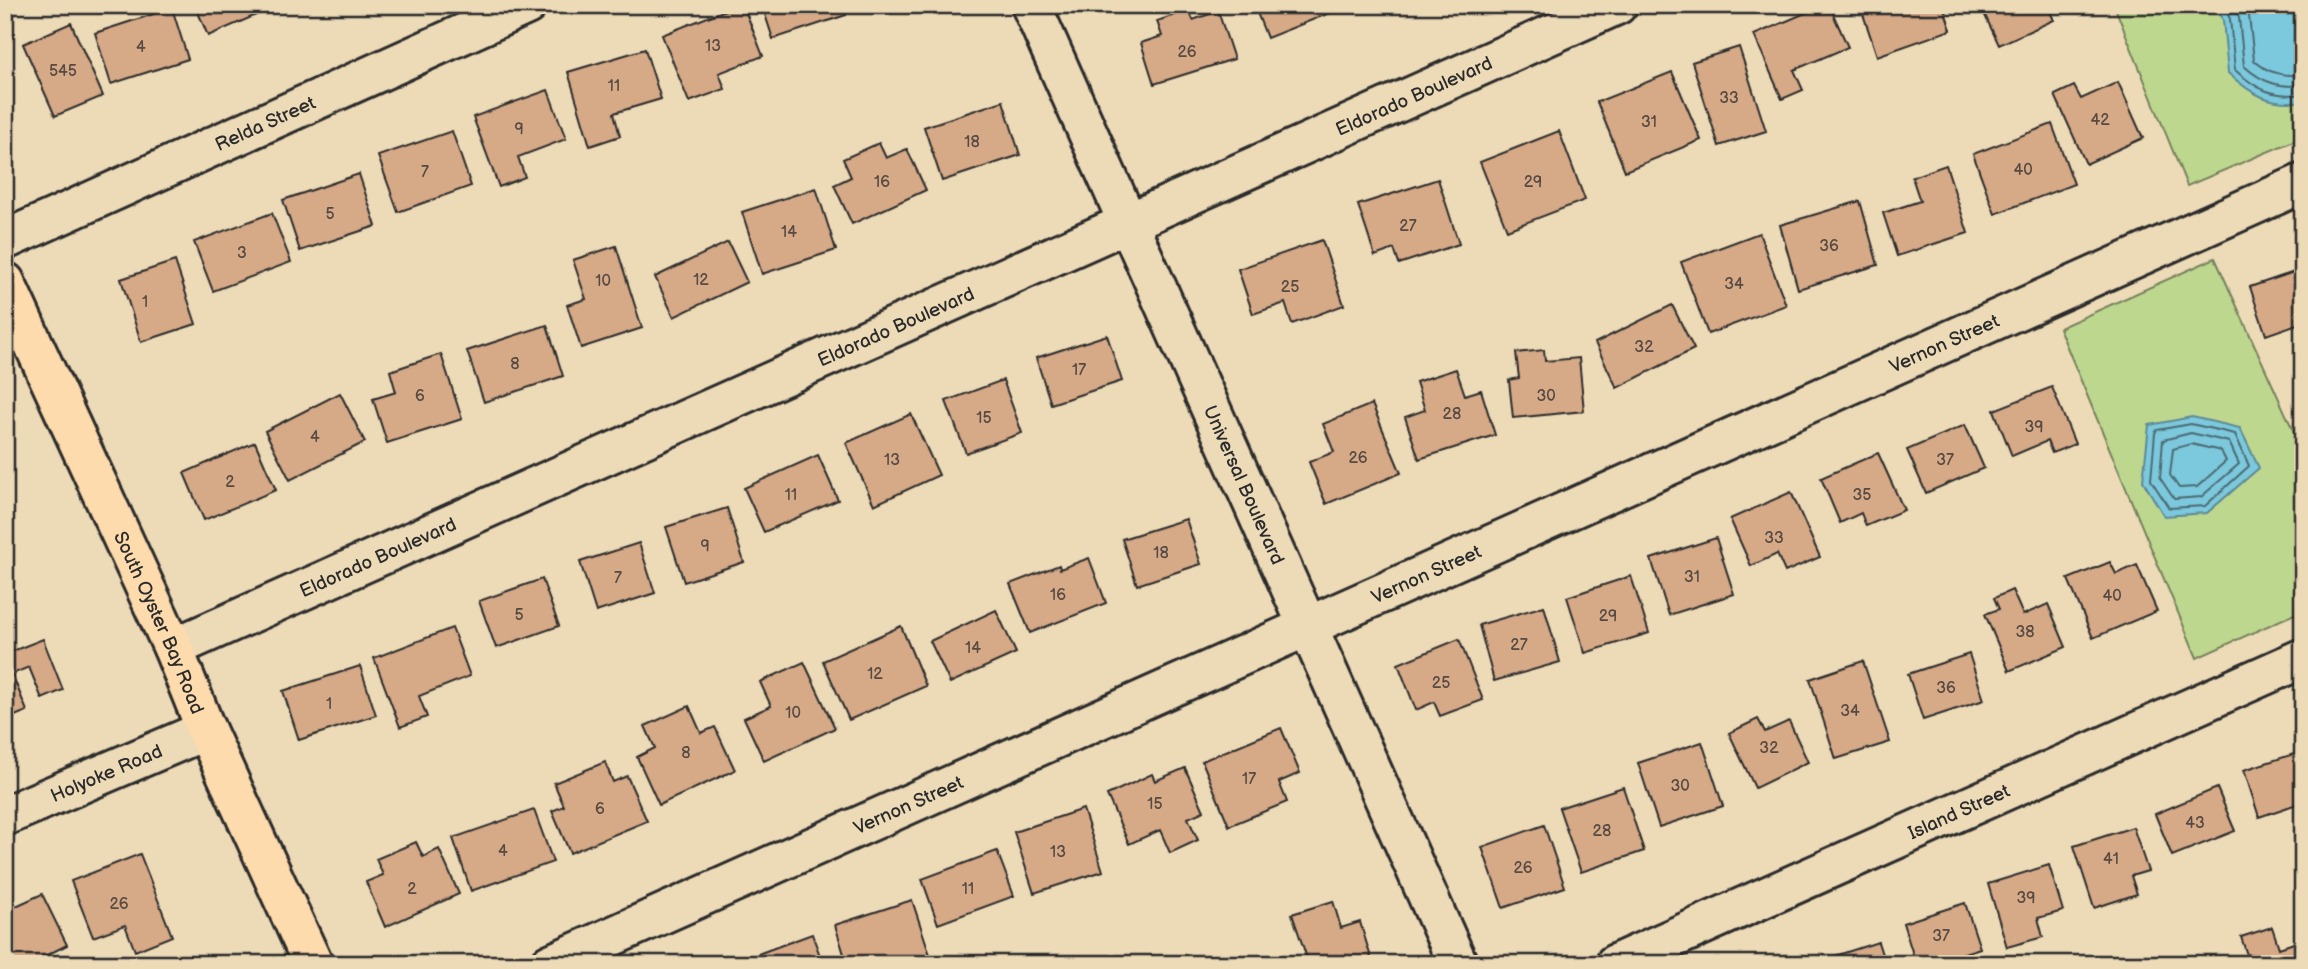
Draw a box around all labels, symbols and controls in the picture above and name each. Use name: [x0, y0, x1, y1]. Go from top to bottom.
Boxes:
house number: 13: [705, 37, 721, 56]
house number: 4: [136, 38, 146, 57]
house number: 26: [1177, 43, 1197, 62]
street label: Eldorado Boulevard: [1332, 52, 1496, 142]
house number: 545: [49, 62, 77, 81]
house number: 11: [608, 77, 620, 96]
house number: 33: [1719, 89, 1739, 108]
street label: Relda Street: [212, 92, 319, 157]
house number: 42: [2090, 111, 2110, 130]
house number: 31: [1641, 113, 1657, 132]
house number: 9: [514, 120, 524, 139]
house number: 18: [964, 133, 980, 152]
house number: 40: [2013, 161, 2033, 180]
house number: 7: [421, 163, 429, 182]
house number: 16: [874, 173, 890, 192]
house number: 29: [1524, 173, 1542, 192]
house number: 5: [325, 205, 335, 224]
house number: 27: [1399, 217, 1417, 236]
house number: 14: [781, 223, 797, 242]
house number: 36: [1819, 237, 1839, 256]
house number: 3: [237, 244, 247, 263]
house number: 12: [693, 271, 709, 290]
house number: 10: [595, 272, 611, 291]
house number: 34: [1724, 275, 1744, 294]
house number: 25: [1281, 278, 1299, 297]
street label: Eldorado Boulevard: [814, 283, 978, 372]
house number: 1: [142, 293, 148, 312]
street label: Vernon Street: [1886, 310, 2003, 379]
house number: 32: [1634, 338, 1654, 357]
house number: 8: [510, 355, 520, 374]
house number: 17: [1072, 361, 1086, 380]
house number: 6: [415, 387, 425, 406]
house number: 30: [1536, 387, 1556, 406]
street label: Universal Boulevard: [1198, 402, 1289, 568]
house number: 28: [1443, 405, 1461, 424]
house number: 15: [976, 409, 992, 428]
house number: 39: [2024, 418, 2044, 437]
house number: 4: [310, 428, 320, 447]
house number: 26: [1348, 449, 1368, 468]
house number: 13: [884, 451, 900, 470]
house number: 37: [1936, 451, 1954, 470]
house number: 2: [225, 473, 235, 492]
house number: 11: [785, 486, 797, 505]
house number: 35: [1852, 486, 1872, 505]
street label: Eldorado Boulevard: [296, 513, 460, 603]
street label: South Oyster Bay Road: [108, 528, 208, 718]
house number: 33: [1764, 529, 1784, 548]
house number: 9: [700, 537, 710, 556]
street label: Vernon Street: [1368, 541, 1485, 610]
house number: 18: [1153, 544, 1169, 563]
house number: 31: [1684, 568, 1700, 587]
house number: 7: [614, 569, 622, 588]
house number: 16: [1050, 586, 1066, 605]
house number: 40: [2102, 587, 2122, 606]
house number: 5: [514, 606, 524, 625]
house number: 29: [1599, 607, 1617, 626]
house number: 38: [2015, 623, 2035, 642]
house number: 27: [1510, 636, 1528, 655]
house number: 14: [965, 639, 981, 658]
house number: 12: [867, 665, 883, 684]
house number: 25: [1432, 674, 1450, 693]
house number: 36: [1936, 679, 1956, 698]
house number: 1: [326, 695, 332, 714]
house number: 34: [1840, 702, 1860, 721]
house number: 10: [785, 704, 801, 723]
house number: 32: [1759, 739, 1779, 758]
street label: Holyoke Road: [47, 740, 166, 808]
house number: 8: [681, 744, 691, 763]
house number: 17: [1242, 770, 1256, 789]
street label: Vernon Street: [850, 771, 967, 840]
house number: 30: [1670, 777, 1690, 796]
street label: Island Street: [1905, 780, 2014, 845]
house number: 15: [1147, 795, 1163, 814]
house number: 6: [595, 800, 605, 819]
house number: 43: [2185, 814, 2205, 833]
house number: 28: [1593, 822, 1611, 841]
house number: 4: [498, 842, 508, 861]
house number: 13: [1050, 843, 1066, 862]
house number: 41: [2103, 850, 2119, 869]
house number: 26: [1513, 859, 1533, 878]
house number: 2: [407, 880, 417, 899]
house number: 11: [962, 880, 974, 899]
house number: 39: [2016, 889, 2036, 908]
house number: 26: [109, 895, 129, 914]
house number: 37: [1932, 927, 1950, 946]

